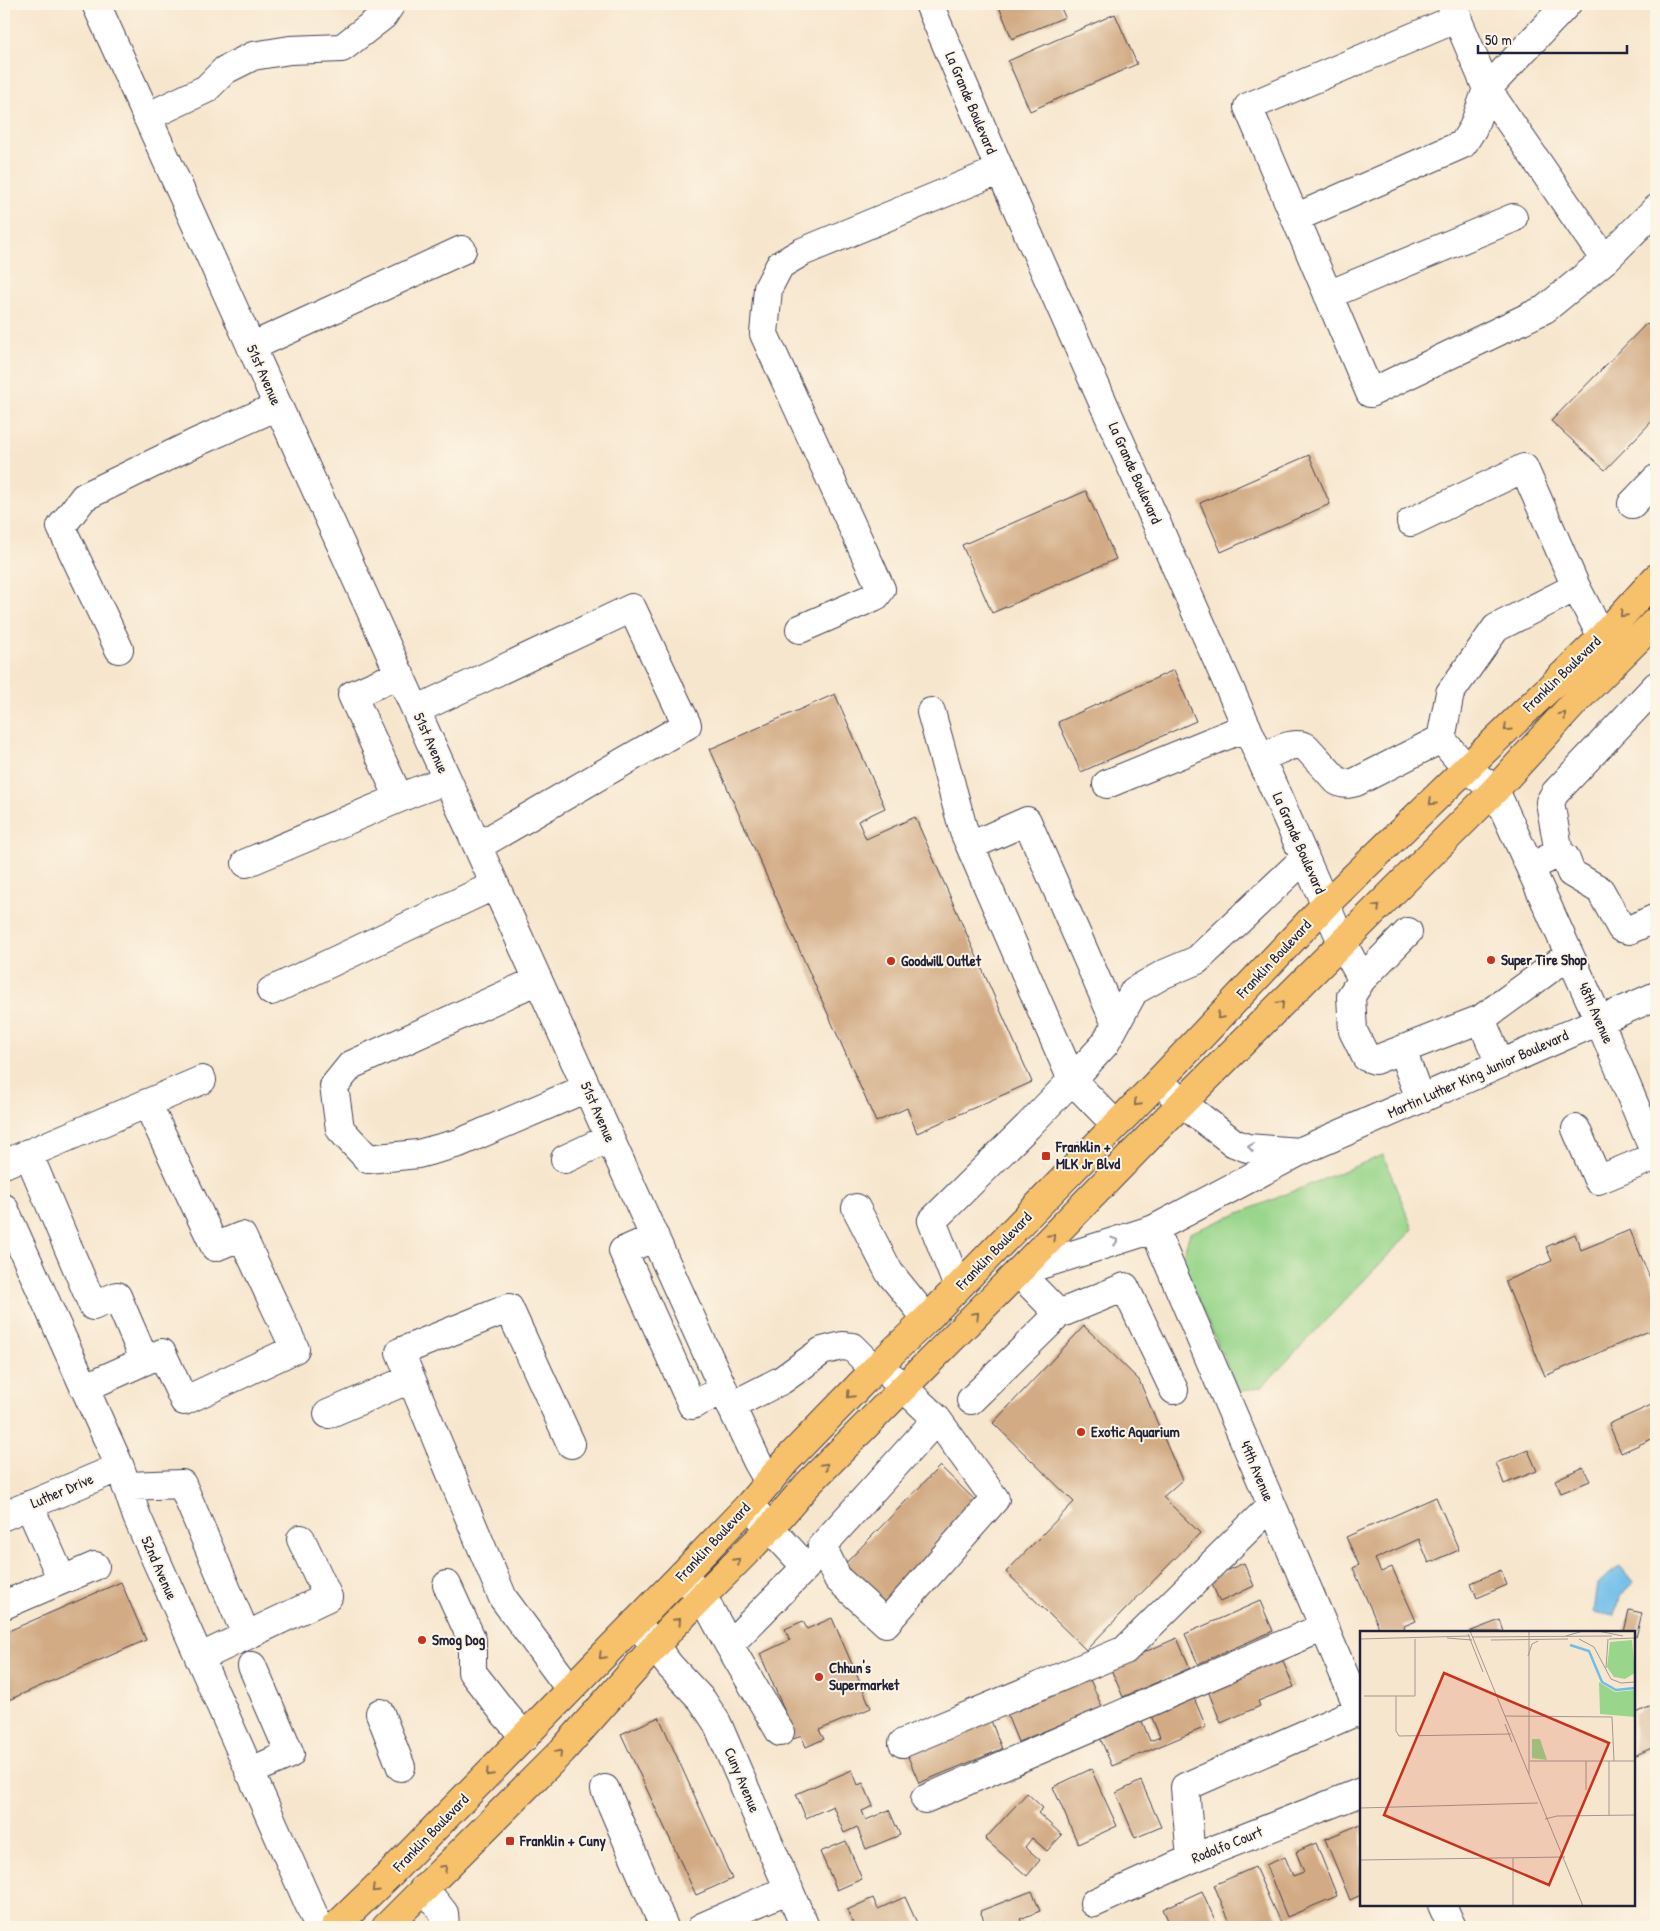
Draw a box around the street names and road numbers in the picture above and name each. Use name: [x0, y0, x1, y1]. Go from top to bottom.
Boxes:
street label: La Grande Boulevard: [941, 49, 1002, 157]
street label: 51st Avenue: [242, 341, 287, 408]
street label: La Grande Boulevard: [1104, 419, 1167, 527]
street label: Franklin Boulevard: [1517, 631, 1605, 717]
street label: 51st Avenue: [409, 709, 454, 776]
street label: La Grande Boulevard: [1268, 789, 1331, 897]
street label: Franklin Boulevard: [1231, 914, 1316, 1003]
street label: 48th Avenue: [1574, 979, 1619, 1047]
street label: Martin Luther King Junior Boulevard: [1384, 1024, 1572, 1123]
street label: 51st Avenue: [576, 1078, 621, 1145]
street label: Franklin Boulevard: [950, 1207, 1036, 1295]
street label: 49th Avenue: [1235, 1437, 1280, 1504]
street label: Luther Drive: [27, 1468, 97, 1513]
street label: Franklin Boulevard: [670, 1497, 755, 1586]
street label: 52nd Avenue: [136, 1533, 183, 1603]
street label: Cuny Avenue: [719, 1744, 766, 1816]
street label: Franklin Boulevard: [387, 1789, 473, 1877]
street label: Rodolfo Court: [1188, 1820, 1266, 1868]

